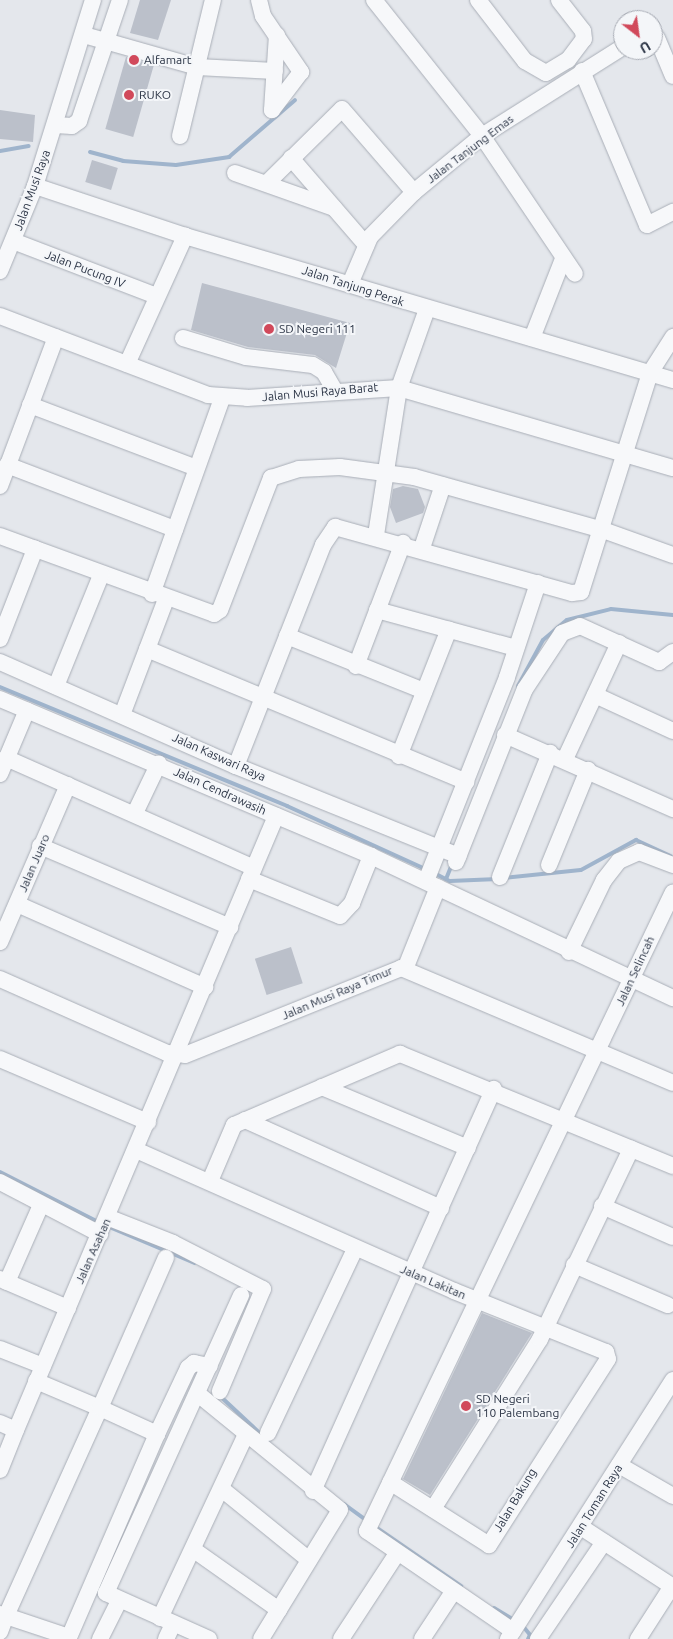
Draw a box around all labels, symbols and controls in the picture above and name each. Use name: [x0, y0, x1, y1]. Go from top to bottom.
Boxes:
north arrow: [613, 10, 663, 60]
text: U: [637, 38, 653, 57]
place label: Alfamart: [144, 53, 191, 67]
marker: Alfamart: [128, 54, 140, 66]
place label: RUKO: [139, 88, 171, 102]
marker: RUKO: [123, 89, 135, 101]
street label: Jalan Tanjung Emas: [424, 112, 516, 186]
street label: Jalan Musi Raya: [11, 148, 53, 232]
street label: Jalan Pucung IV: [43, 247, 127, 291]
street label: Jalan Tanjung Perak: [300, 263, 406, 309]
place label: SD Negeri 111: [279, 322, 356, 336]
marker: SD Negeri 111: [263, 323, 275, 335]
street label: Jalan Musi Raya Barat: [261, 380, 379, 404]
street label: Jalan Kaswari Raya: [170, 730, 268, 784]
street label: Jalan Cendrawasih: [171, 764, 269, 818]
street label: Jalan Juaro: [15, 832, 53, 894]
street label: Jalan Selincah: [613, 934, 657, 1008]
street label: Jalan Musi Raya Timur: [279, 963, 395, 1023]
street label: Jalan Asahan: [72, 1216, 114, 1286]
street label: Jalan Lakitan: [398, 1262, 468, 1302]
place label: SD Negeri 110 Palembang: [476, 1392, 559, 1420]
marker: SD Negeri 110 Palembang: [460, 1400, 472, 1412]
street label: Jalan Toman Raya: [563, 1462, 625, 1550]
street label: Jalan Bakung: [490, 1466, 540, 1534]

